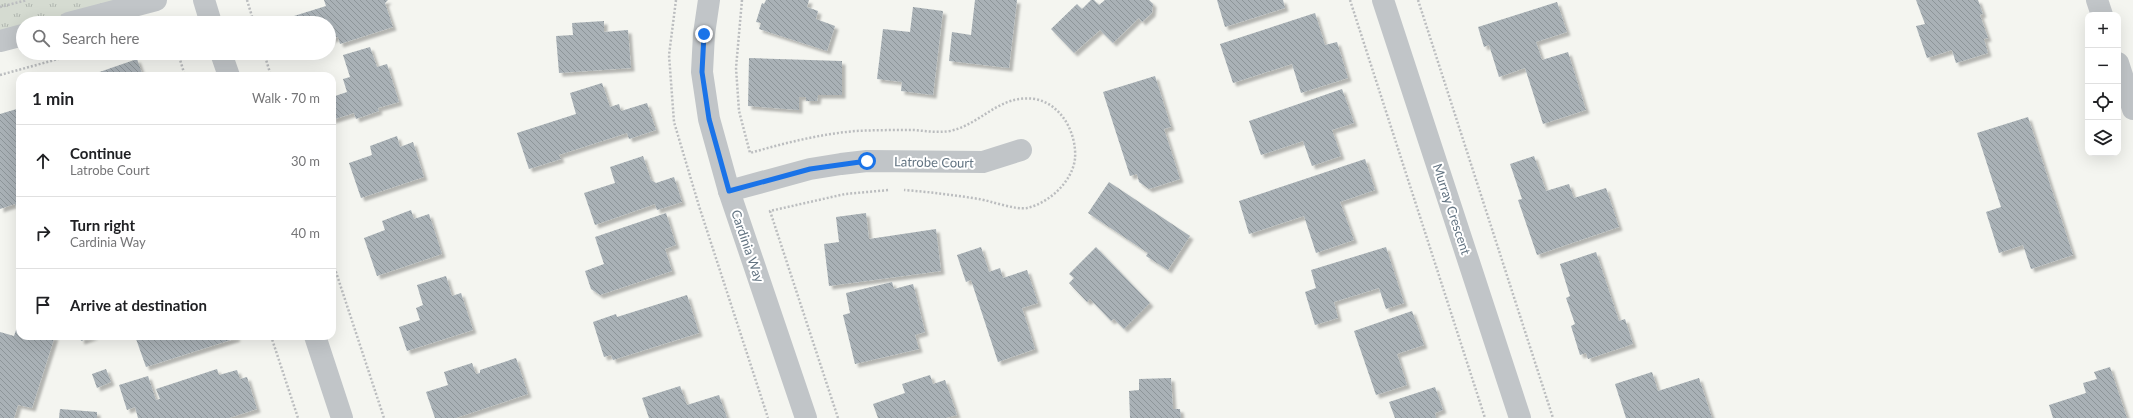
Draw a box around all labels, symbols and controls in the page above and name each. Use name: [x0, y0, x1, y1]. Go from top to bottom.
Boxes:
map controls: [2085, 12, 2121, 156]
button: +: [2085, 12, 2121, 48]
search box: [16, 16, 336, 60]
route end: [695, 25, 713, 43]
icon: search: [30, 27, 52, 49]
text: Search here: [62, 29, 139, 47]
button: −: [2085, 48, 2121, 84]
button: locate: [2085, 84, 2121, 120]
text: 1 min: [32, 88, 74, 109]
text: Walk · 70 m: [252, 90, 320, 106]
button: layers: [2085, 120, 2121, 156]
text: Continue: [70, 144, 131, 162]
icon: ahead: [32, 150, 54, 172]
route start: [858, 152, 876, 170]
text: 30 m: [291, 153, 320, 169]
street label: Latrobe Court: [894, 153, 974, 171]
street label: Murray Crescent: [1430, 161, 1474, 257]
text: Latrobe Court: [70, 162, 150, 178]
street label: Cardinia Way: [728, 208, 768, 285]
text: Turn right: [70, 216, 135, 234]
icon: right: [32, 222, 54, 244]
text: 40 m: [291, 225, 320, 241]
text: Cardinia Way: [70, 234, 146, 250]
icon: arrive: [32, 294, 54, 316]
text: Arrive at destination: [70, 296, 207, 314]

